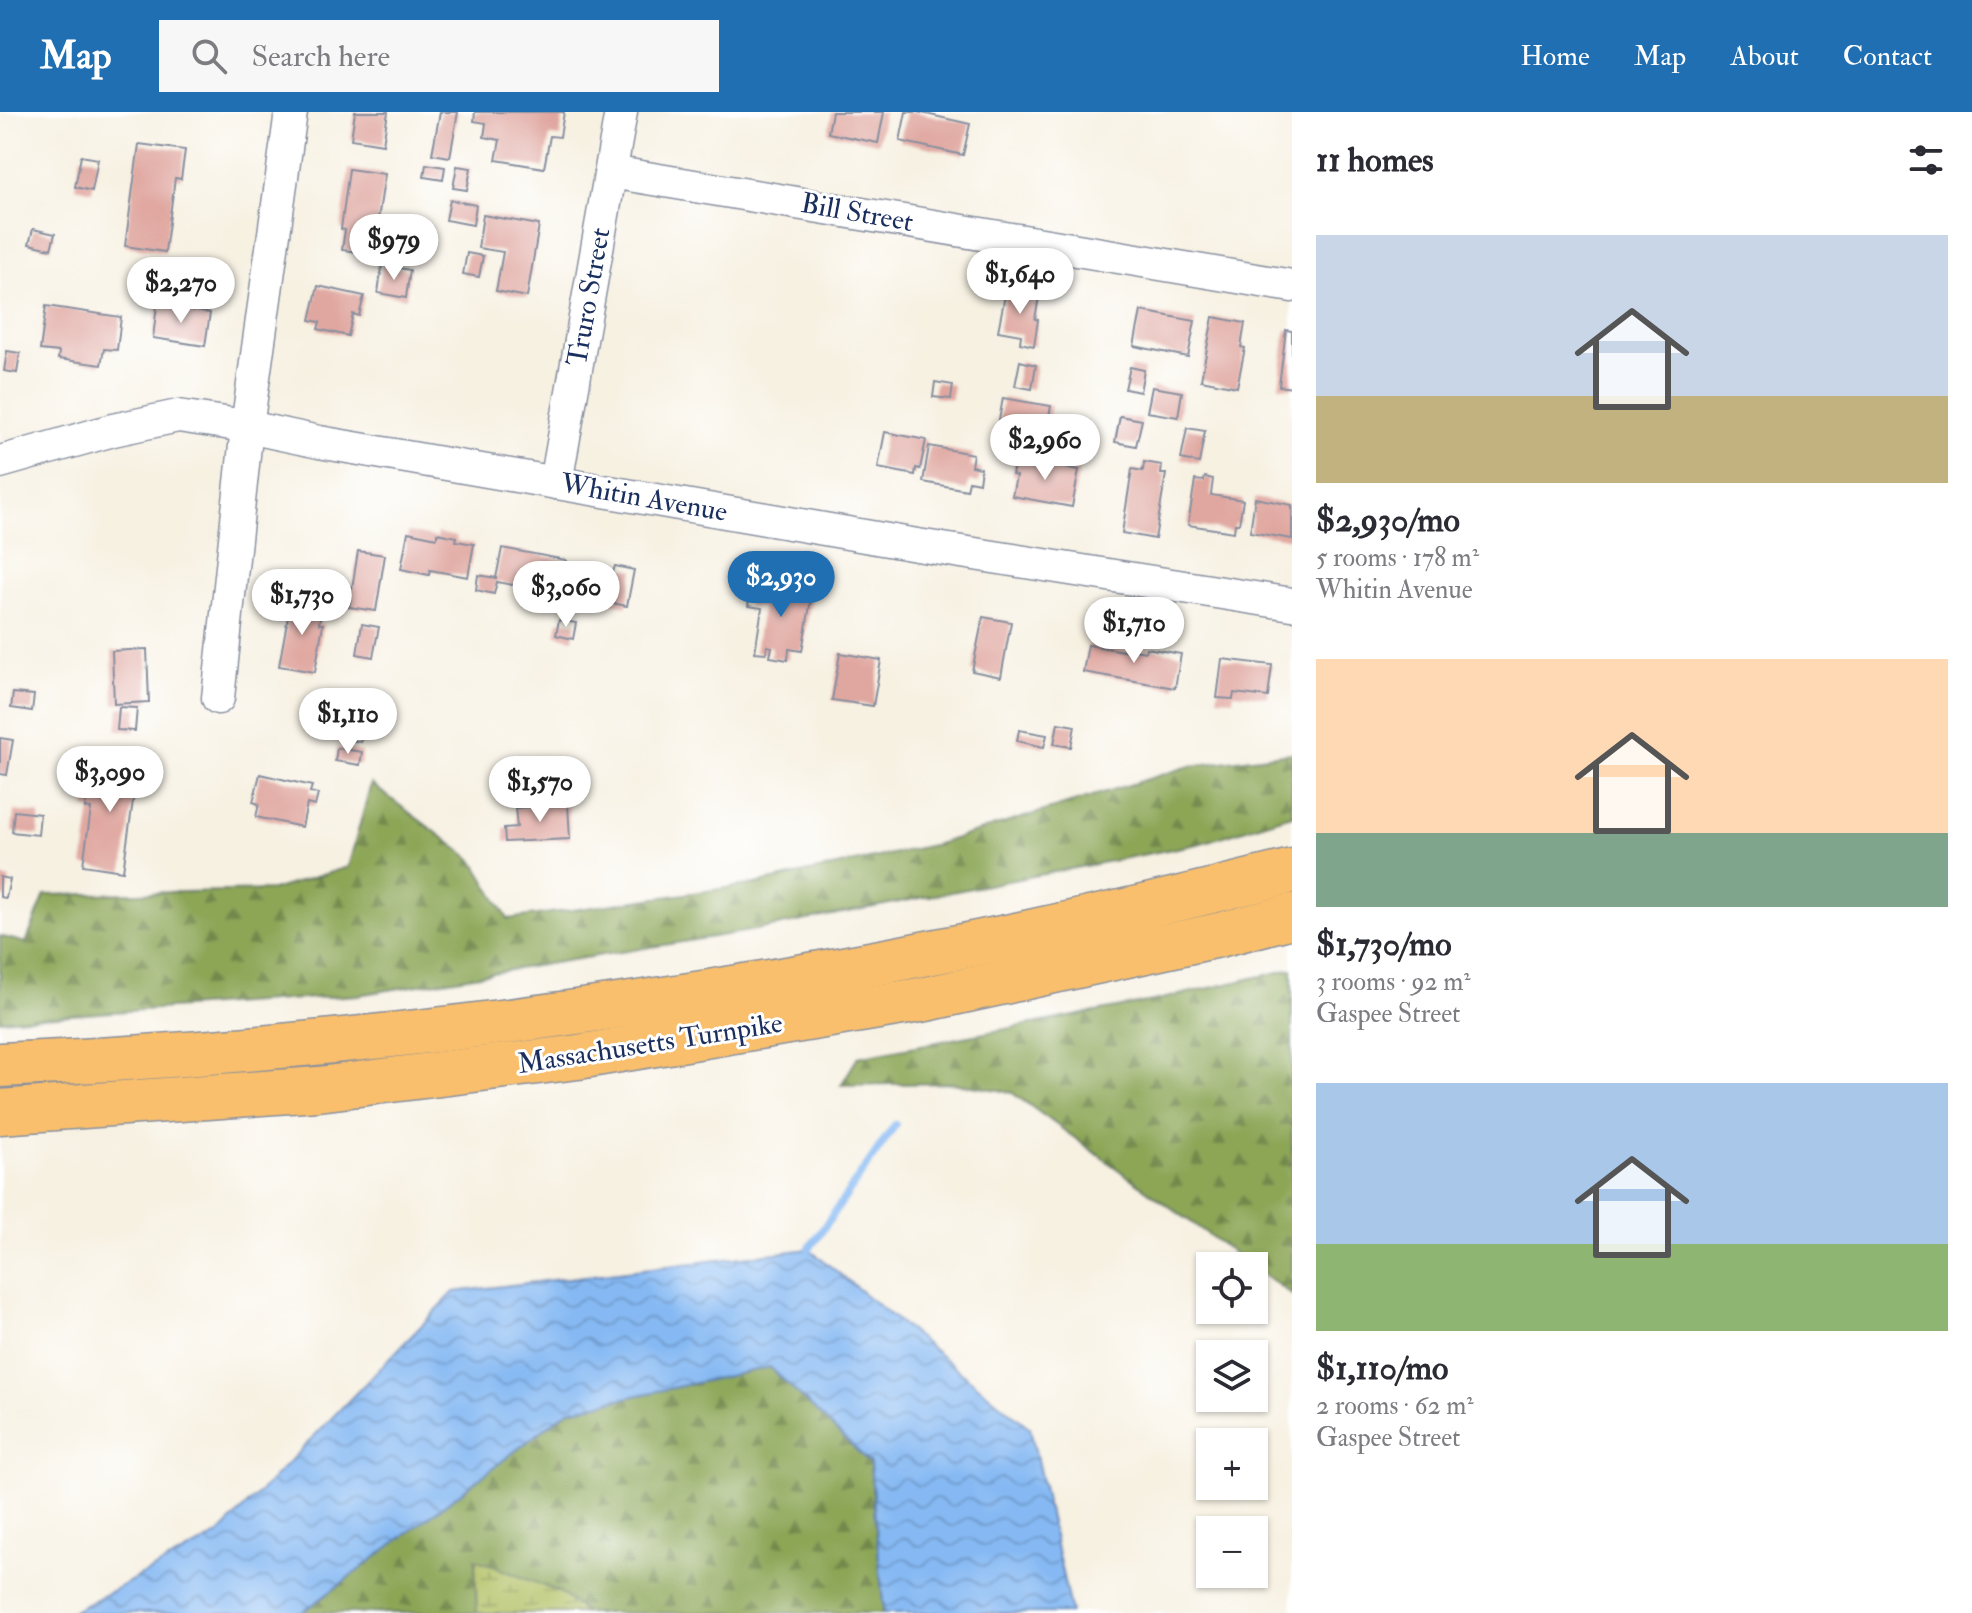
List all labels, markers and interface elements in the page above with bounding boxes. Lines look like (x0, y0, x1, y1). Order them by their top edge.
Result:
search box (159, 20, 719, 92)
text: Map (40, 32, 111, 80)
icon: search (187, 34, 231, 78)
text: Search here (251, 38, 390, 75)
text: Home (1520, 39, 1590, 74)
text: Map (1634, 39, 1686, 74)
text: About (1730, 39, 1799, 74)
text: Contact (1843, 39, 1932, 74)
icon: filters (1904, 138, 1948, 182)
text: 11 homes (1316, 139, 1434, 182)
street label: Bill Street (798, 186, 916, 240)
pin: $979 (347, 214, 441, 282)
text: $979 (367, 224, 421, 256)
street label: Truro Street (560, 225, 618, 369)
pin: $1,640 (955, 248, 1085, 316)
pin: $2,270 (116, 257, 246, 325)
text: $1,640 (985, 258, 1055, 290)
text: $2,270 (145, 267, 217, 299)
icon: home (1560, 287, 1704, 431)
pin: $2,960 (980, 414, 1110, 482)
text: $2,960 (1008, 424, 1082, 456)
street label: Whitin Avenue (557, 466, 730, 530)
text: $2,930/mo (1316, 499, 1460, 542)
text: 5 rooms · 178 m² (1316, 542, 1479, 574)
pin: $2,930 (716, 551, 846, 619)
pin: $3,060 (501, 561, 631, 629)
text: $2,930 (746, 561, 816, 593)
pin: $1,730 (237, 569, 367, 637)
text: $3,060 (531, 571, 601, 603)
text: Whitin Avenue (1316, 574, 1473, 606)
text: $1,730 (270, 579, 334, 611)
pin: $1,710 (1069, 597, 1199, 665)
text: $1,710 (1102, 607, 1166, 639)
pin: $1,110 (283, 688, 413, 756)
text: $1,110 (317, 698, 379, 730)
icon: home (1560, 711, 1704, 855)
pin: $3,090 (45, 746, 175, 814)
text: $3,090 (75, 756, 145, 788)
pin: $1,570 (475, 756, 605, 824)
text: $1,570 (507, 766, 573, 798)
text: $1,730/mo (1316, 923, 1452, 966)
text: 3 rooms · 92 m² (1316, 966, 1471, 998)
text: Gaspee Street (1316, 998, 1460, 1030)
street label: Massachusetts Turnpike (515, 1006, 785, 1082)
icon: home (1560, 1135, 1704, 1279)
map controls (1196, 1252, 1268, 1588)
button: locate (1196, 1252, 1268, 1324)
button: layers (1196, 1340, 1268, 1412)
text: $1,110/mo (1316, 1347, 1448, 1390)
text: 2 rooms · 62 m² (1316, 1390, 1474, 1422)
text: Gaspee Street (1316, 1422, 1460, 1454)
button: + (1196, 1428, 1268, 1500)
button: − (1196, 1516, 1268, 1588)

